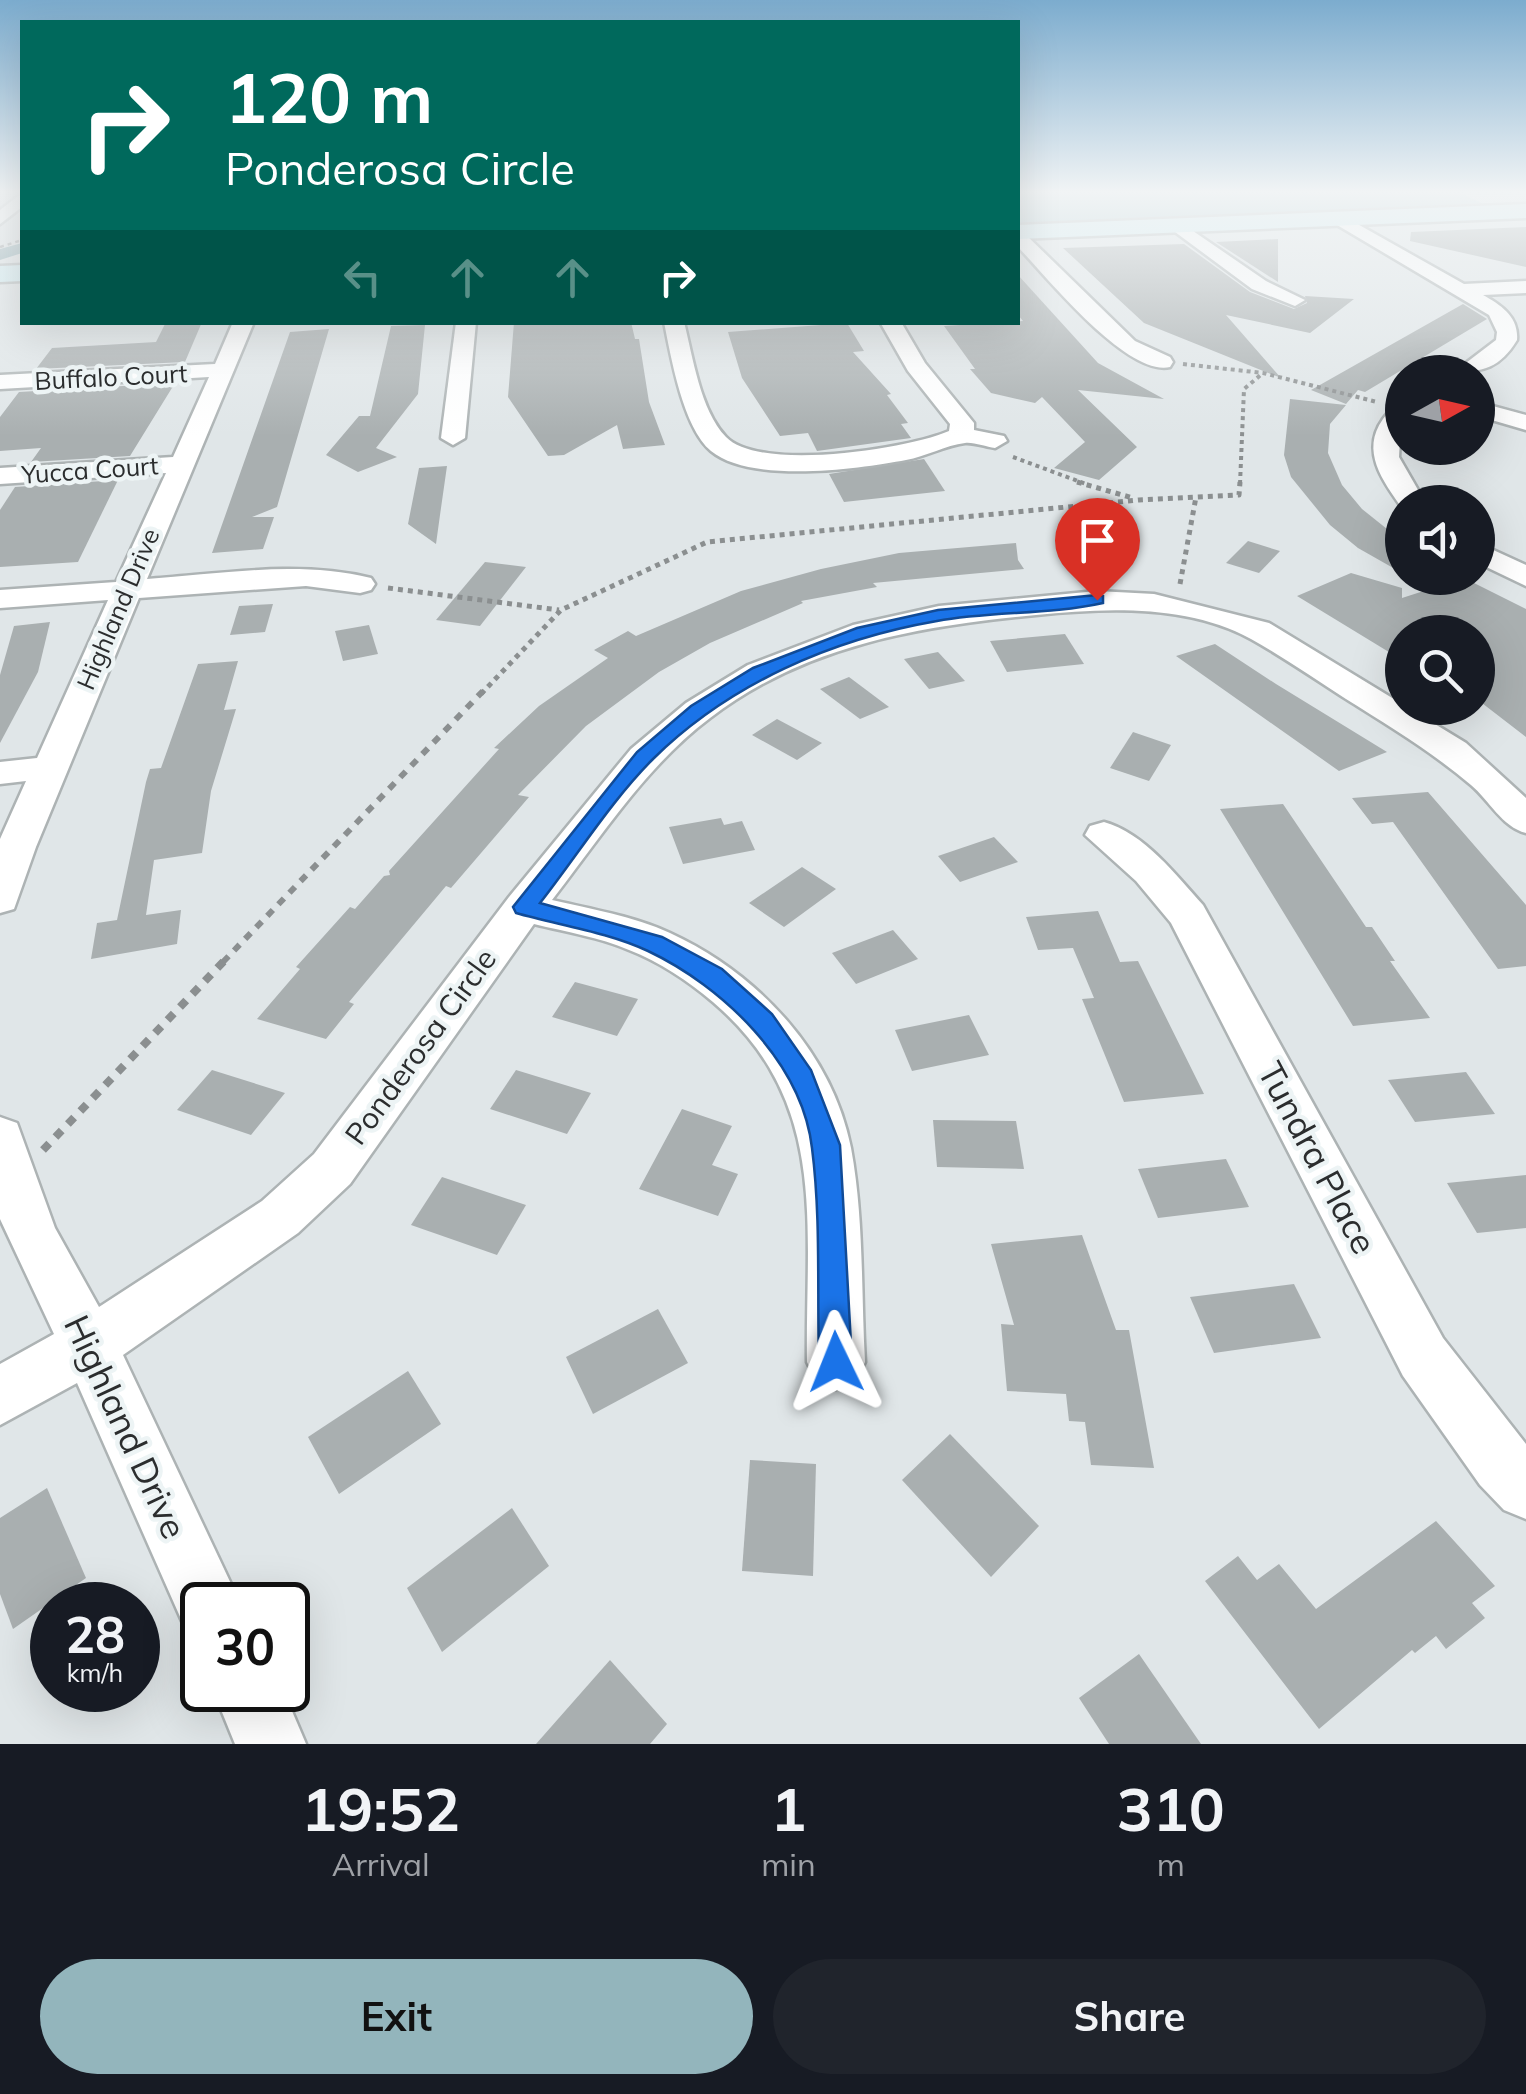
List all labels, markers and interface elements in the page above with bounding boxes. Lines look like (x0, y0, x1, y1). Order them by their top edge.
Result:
text: 120 m (225, 53, 433, 141)
icon: right (60, 60, 190, 190)
text: Ponderosa Circle (225, 140, 575, 196)
icon: left (335, 250, 390, 305)
icon: ahead (440, 250, 495, 305)
icon: ahead (545, 250, 600, 305)
icon: right (650, 250, 705, 305)
north arrow (1385, 355, 1495, 465)
map controls (1385, 355, 1495, 725)
street label: Buffalo Court (34, 357, 188, 396)
street label: Yucca Court (19, 449, 160, 490)
button: sound (1385, 485, 1495, 595)
pin (1055, 498, 1140, 601)
icon: arrive (1070, 513, 1125, 568)
street label: Highland Drive (70, 523, 165, 694)
button: search (1385, 615, 1495, 725)
street label: Ponderosa Circle (336, 941, 504, 1152)
street label: Tundra Place (1249, 1054, 1387, 1261)
street label: Highland Drive (55, 1308, 197, 1545)
position arrow (784, 1310, 888, 1414)
speed limit sign: 30 (180, 1582, 310, 1712)
text: 28 (65, 1603, 125, 1666)
text: km/h (67, 1657, 123, 1688)
text: 19:52 (301, 1771, 460, 1846)
text: 1 (770, 1771, 806, 1846)
text: 310 (1117, 1771, 1225, 1846)
text: Arrival (332, 1844, 430, 1884)
text: min (761, 1844, 816, 1884)
text: m (1157, 1844, 1185, 1884)
button: Exit (40, 1959, 753, 2074)
button: Share (773, 1959, 1486, 2074)

